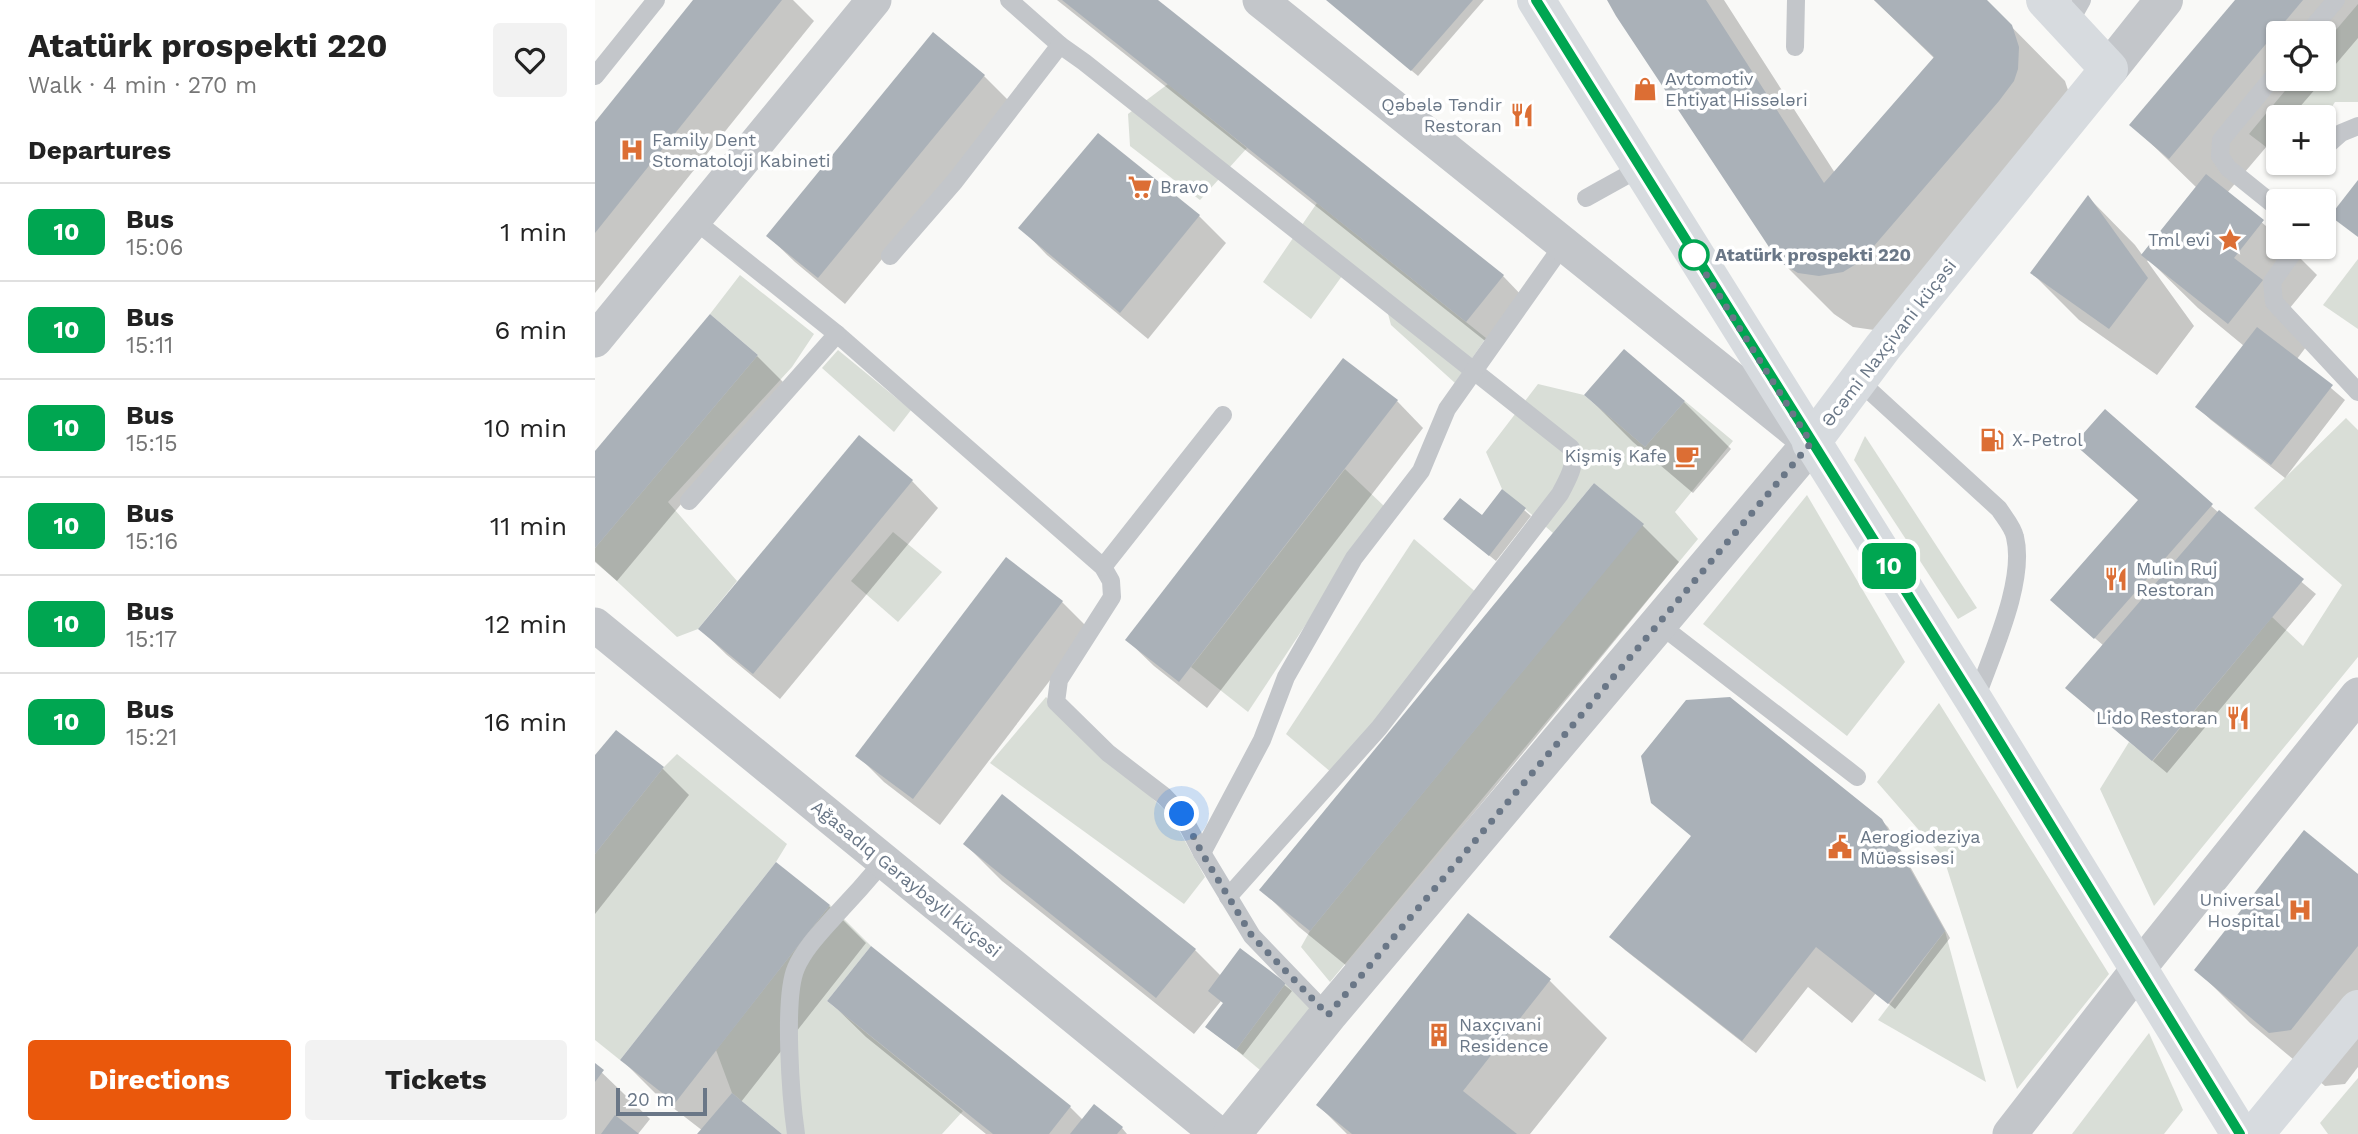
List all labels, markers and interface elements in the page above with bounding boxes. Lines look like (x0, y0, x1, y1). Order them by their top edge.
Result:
map controls (2266, 21, 2336, 259)
button: locate (2266, 21, 2336, 91)
button: heart (493, 23, 567, 97)
text: Atatürk prospekti 220 (28, 26, 388, 65)
place label: Avtomotiv Ehtiyat Hissələri (1665, 68, 1808, 110)
text: Walk · 4 min · 270 m (28, 72, 257, 99)
shop icon: Avtomotiv Ehtiyat Hissələri (1631, 75, 1659, 103)
place label: Qəbələ Təndir Restoran (1381, 94, 1502, 136)
restaurant icon: Qəbələ Təndir Restoran (1508, 101, 1536, 129)
button: + (2266, 105, 2336, 175)
place label: Family Dent Stomatoloji Kabineti (652, 129, 831, 171)
text: Departures (28, 135, 171, 165)
hospital icon: Family Dent Stomatoloji Kabineti (618, 136, 646, 164)
supermarket icon: Bravo (1126, 173, 1154, 201)
place label: Bravo (1160, 176, 1209, 197)
button: − (2266, 189, 2336, 259)
text: Bus (126, 204, 174, 234)
text: 1 min (500, 217, 567, 247)
text: 10 (54, 218, 79, 246)
place icon: Tml evi (2216, 226, 2244, 254)
place label: Tml evi (2148, 229, 2210, 250)
text: 15:06 (126, 234, 183, 261)
marker: Atatürk prospekti 220 (1679, 240, 1709, 270)
place label: Atatürk prospekti 220 (1715, 244, 1911, 265)
street label: Əcəmi Naxçivani küçəsi (1817, 255, 1960, 430)
text: Bus (126, 302, 174, 332)
text: 6 min (495, 315, 567, 345)
text: 10 (54, 316, 79, 344)
text: 15:11 (126, 332, 173, 359)
text: Bus (126, 400, 174, 430)
text: 10 min (484, 413, 567, 443)
text: 10 (54, 414, 79, 442)
fuel station icon: X-Petrol (1978, 426, 2006, 454)
place label: X-Petrol (2012, 429, 2083, 450)
text: 15:15 (126, 430, 178, 457)
cafe icon: Kişmiş Kafe (1673, 442, 1701, 470)
place label: Kişmiş Kafe (1564, 445, 1667, 466)
text: Bus (126, 498, 174, 528)
text: 11 min (490, 511, 567, 541)
text: 10 (54, 512, 79, 540)
text: 15:16 (126, 528, 178, 555)
line badge: 10 (1857, 543, 1921, 589)
text: 10 (1876, 552, 1902, 580)
place label: Mulin Ruj Restoran (2136, 558, 2218, 600)
restaurant icon: Mulin Ruj Restoran (2102, 565, 2130, 593)
text: Bus (126, 596, 174, 626)
text: 12 min (485, 609, 567, 639)
text: 10 (54, 610, 79, 638)
text: 15:17 (126, 626, 177, 653)
text: Bus (126, 694, 174, 724)
restaurant icon: Lido Restoran (2224, 704, 2252, 732)
text: 16 min (484, 707, 567, 737)
place label: Lido Restoran (2096, 707, 2218, 728)
text: 10 (54, 708, 79, 736)
text: 15:21 (126, 724, 178, 751)
street label: Ağasadıq Gəraybəyli küçəsi (807, 796, 1005, 961)
your location (1164, 796, 1199, 831)
place label: Aerogiodeziya Müəssisəsi (1860, 826, 1980, 868)
public building icon: Aerogiodeziya Müəssisəsi (1826, 833, 1854, 861)
place label: Universal Hospital (2200, 889, 2280, 931)
hospital icon: Universal Hospital (2286, 896, 2314, 924)
place label: Naxçıvani Residence (1459, 1014, 1549, 1056)
building icon: Naxçıvani Residence (1425, 1021, 1453, 1049)
button: Directions (28, 1040, 291, 1120)
button: Tickets (305, 1040, 567, 1120)
scale bar (616, 1085, 707, 1117)
text: 20 m (627, 1088, 674, 1111)

